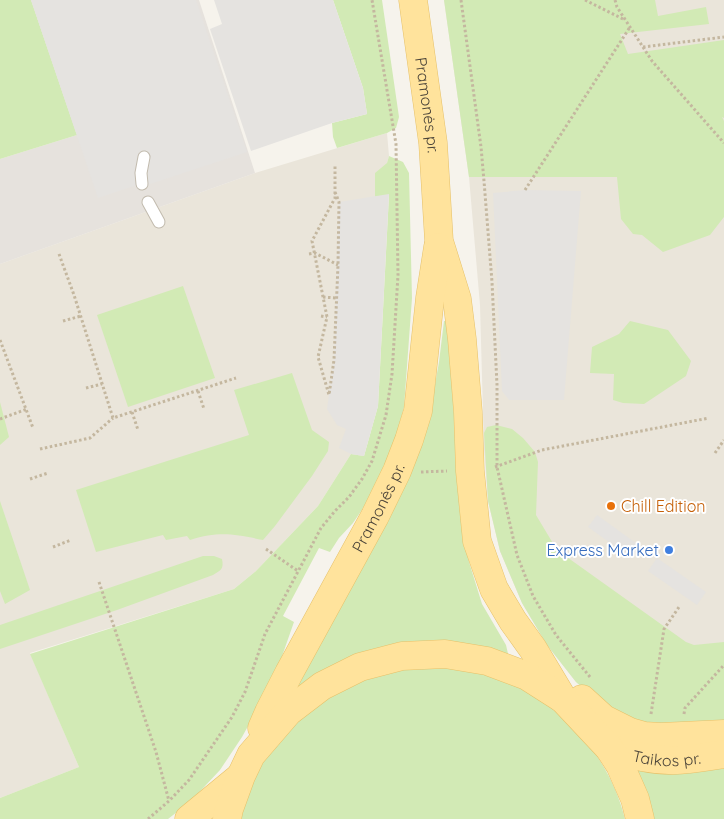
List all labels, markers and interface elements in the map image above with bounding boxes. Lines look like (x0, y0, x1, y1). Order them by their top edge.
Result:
street label: Pramonės pr. (411, 56, 444, 154)
street label: Pramonės pr. (347, 461, 409, 556)
place label: Chill Edition (621, 496, 706, 516)
marker: Chill Edition (605, 500, 617, 512)
place label: Express Market (546, 540, 659, 560)
marker: Express Market (663, 544, 675, 556)
street label: Taikos pr. (631, 745, 702, 770)

